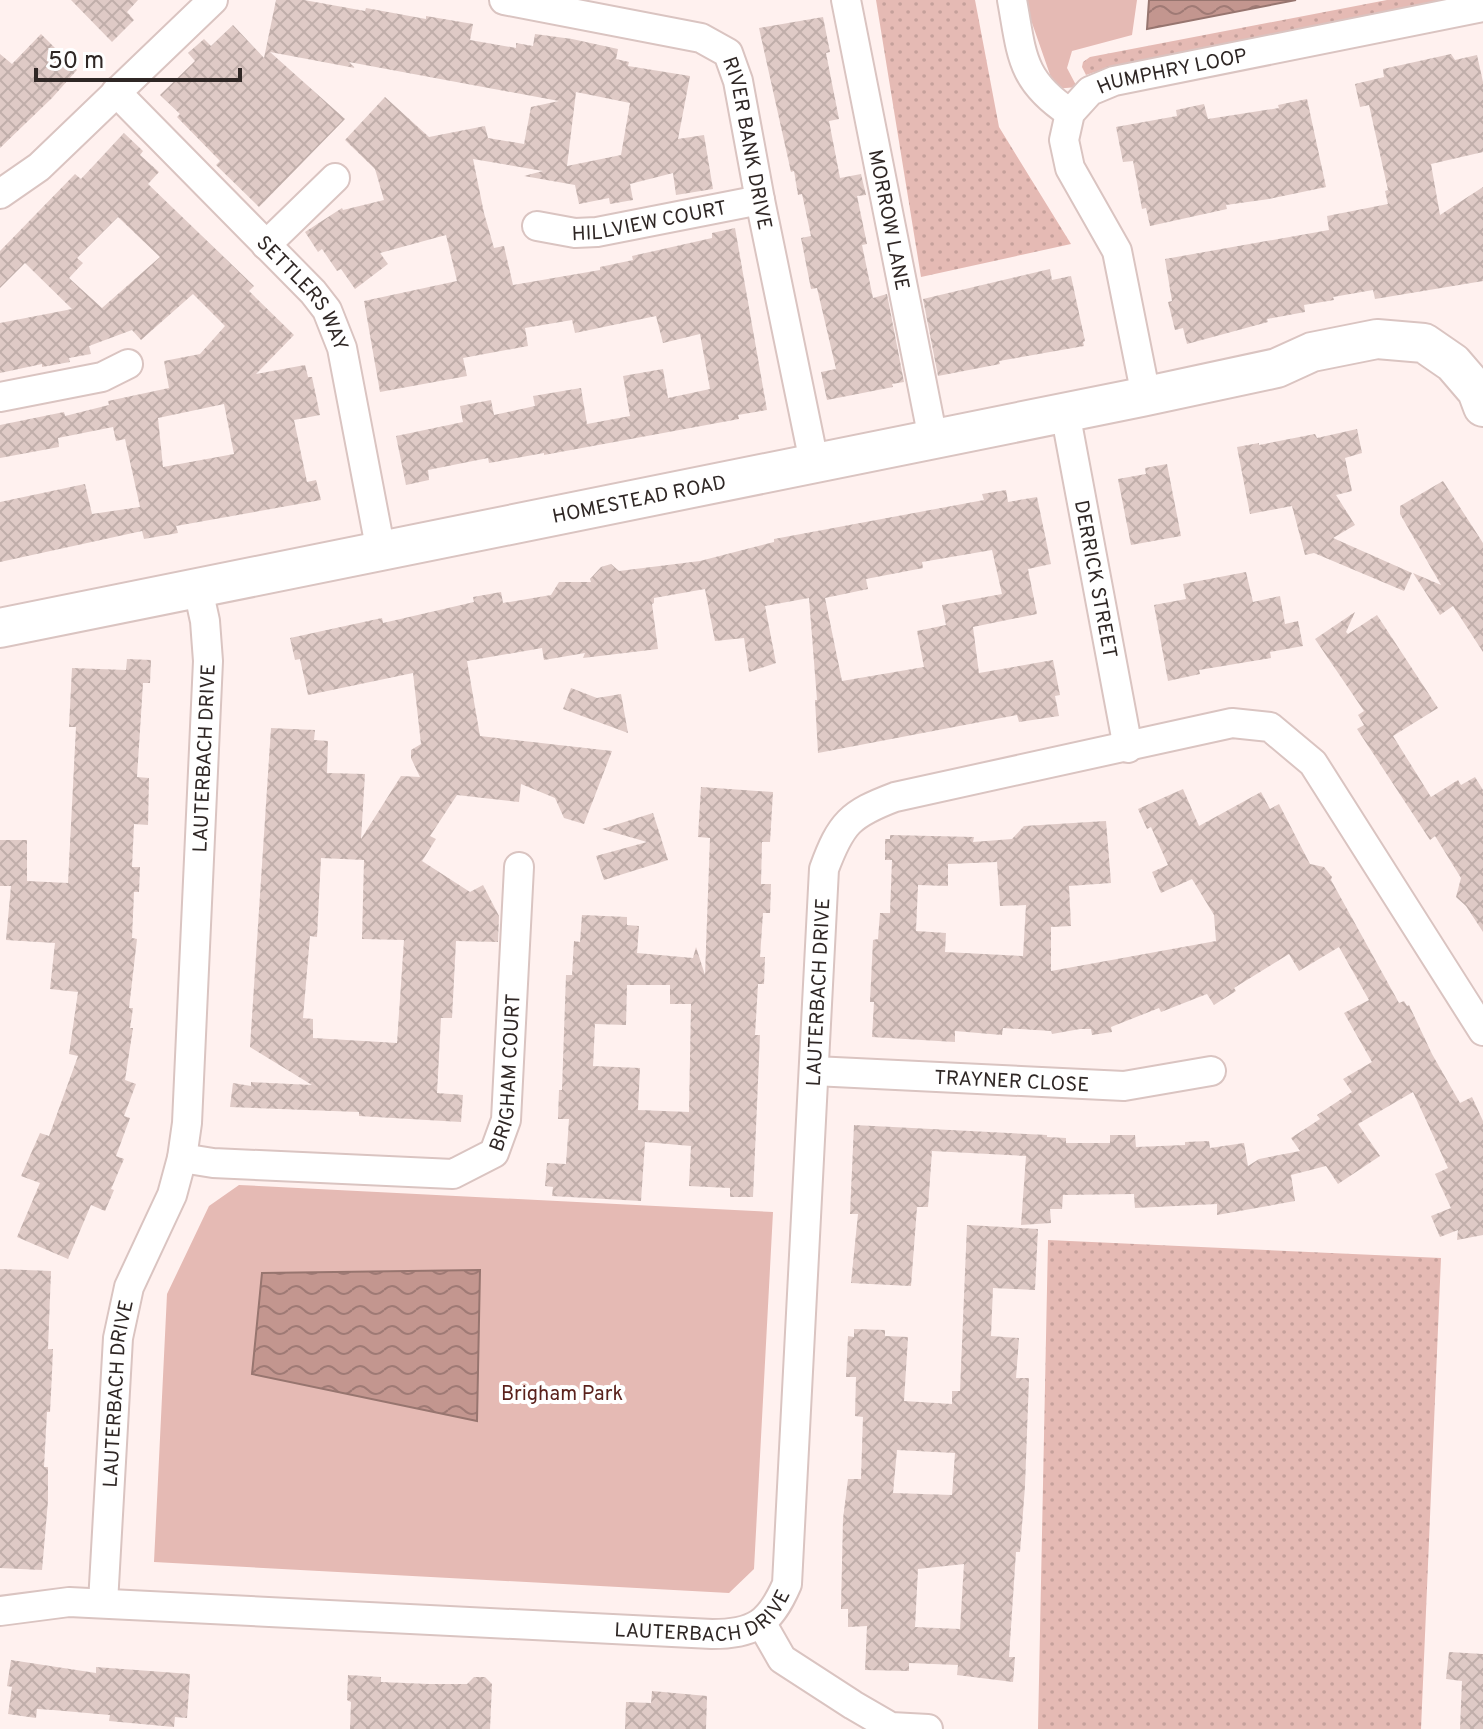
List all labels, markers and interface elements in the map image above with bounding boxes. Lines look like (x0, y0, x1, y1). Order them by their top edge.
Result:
scale bar (36, 32, 240, 82)
street label: HUMPHRY LOOP (1093, 44, 1250, 102)
text: 50 m (48, 47, 104, 77)
street label: RIVER BANK DRIVE (715, 53, 777, 232)
street label: MORROW LANE (861, 147, 914, 293)
street label: HILLVIEW COURT (571, 196, 729, 248)
street label: SETTLERS WAY (250, 231, 353, 355)
street label: HOMESTEAD ROAD (550, 470, 729, 531)
street label: DERRICK STREET (1067, 498, 1122, 661)
street label: LAUTERBACH DRIVE (188, 663, 223, 853)
street label: LAUTERBACH DRIVE (802, 897, 837, 1087)
street label: BRIGHAM COURT (485, 993, 527, 1155)
street label: TRAYNER CLOSE (934, 1066, 1090, 1099)
street label: LAUTERBACH DRIVE (99, 1298, 141, 1488)
park label: Brigham Park (501, 1382, 623, 1408)
street label: LAUTERBACH DRIVE (614, 1586, 797, 1649)

